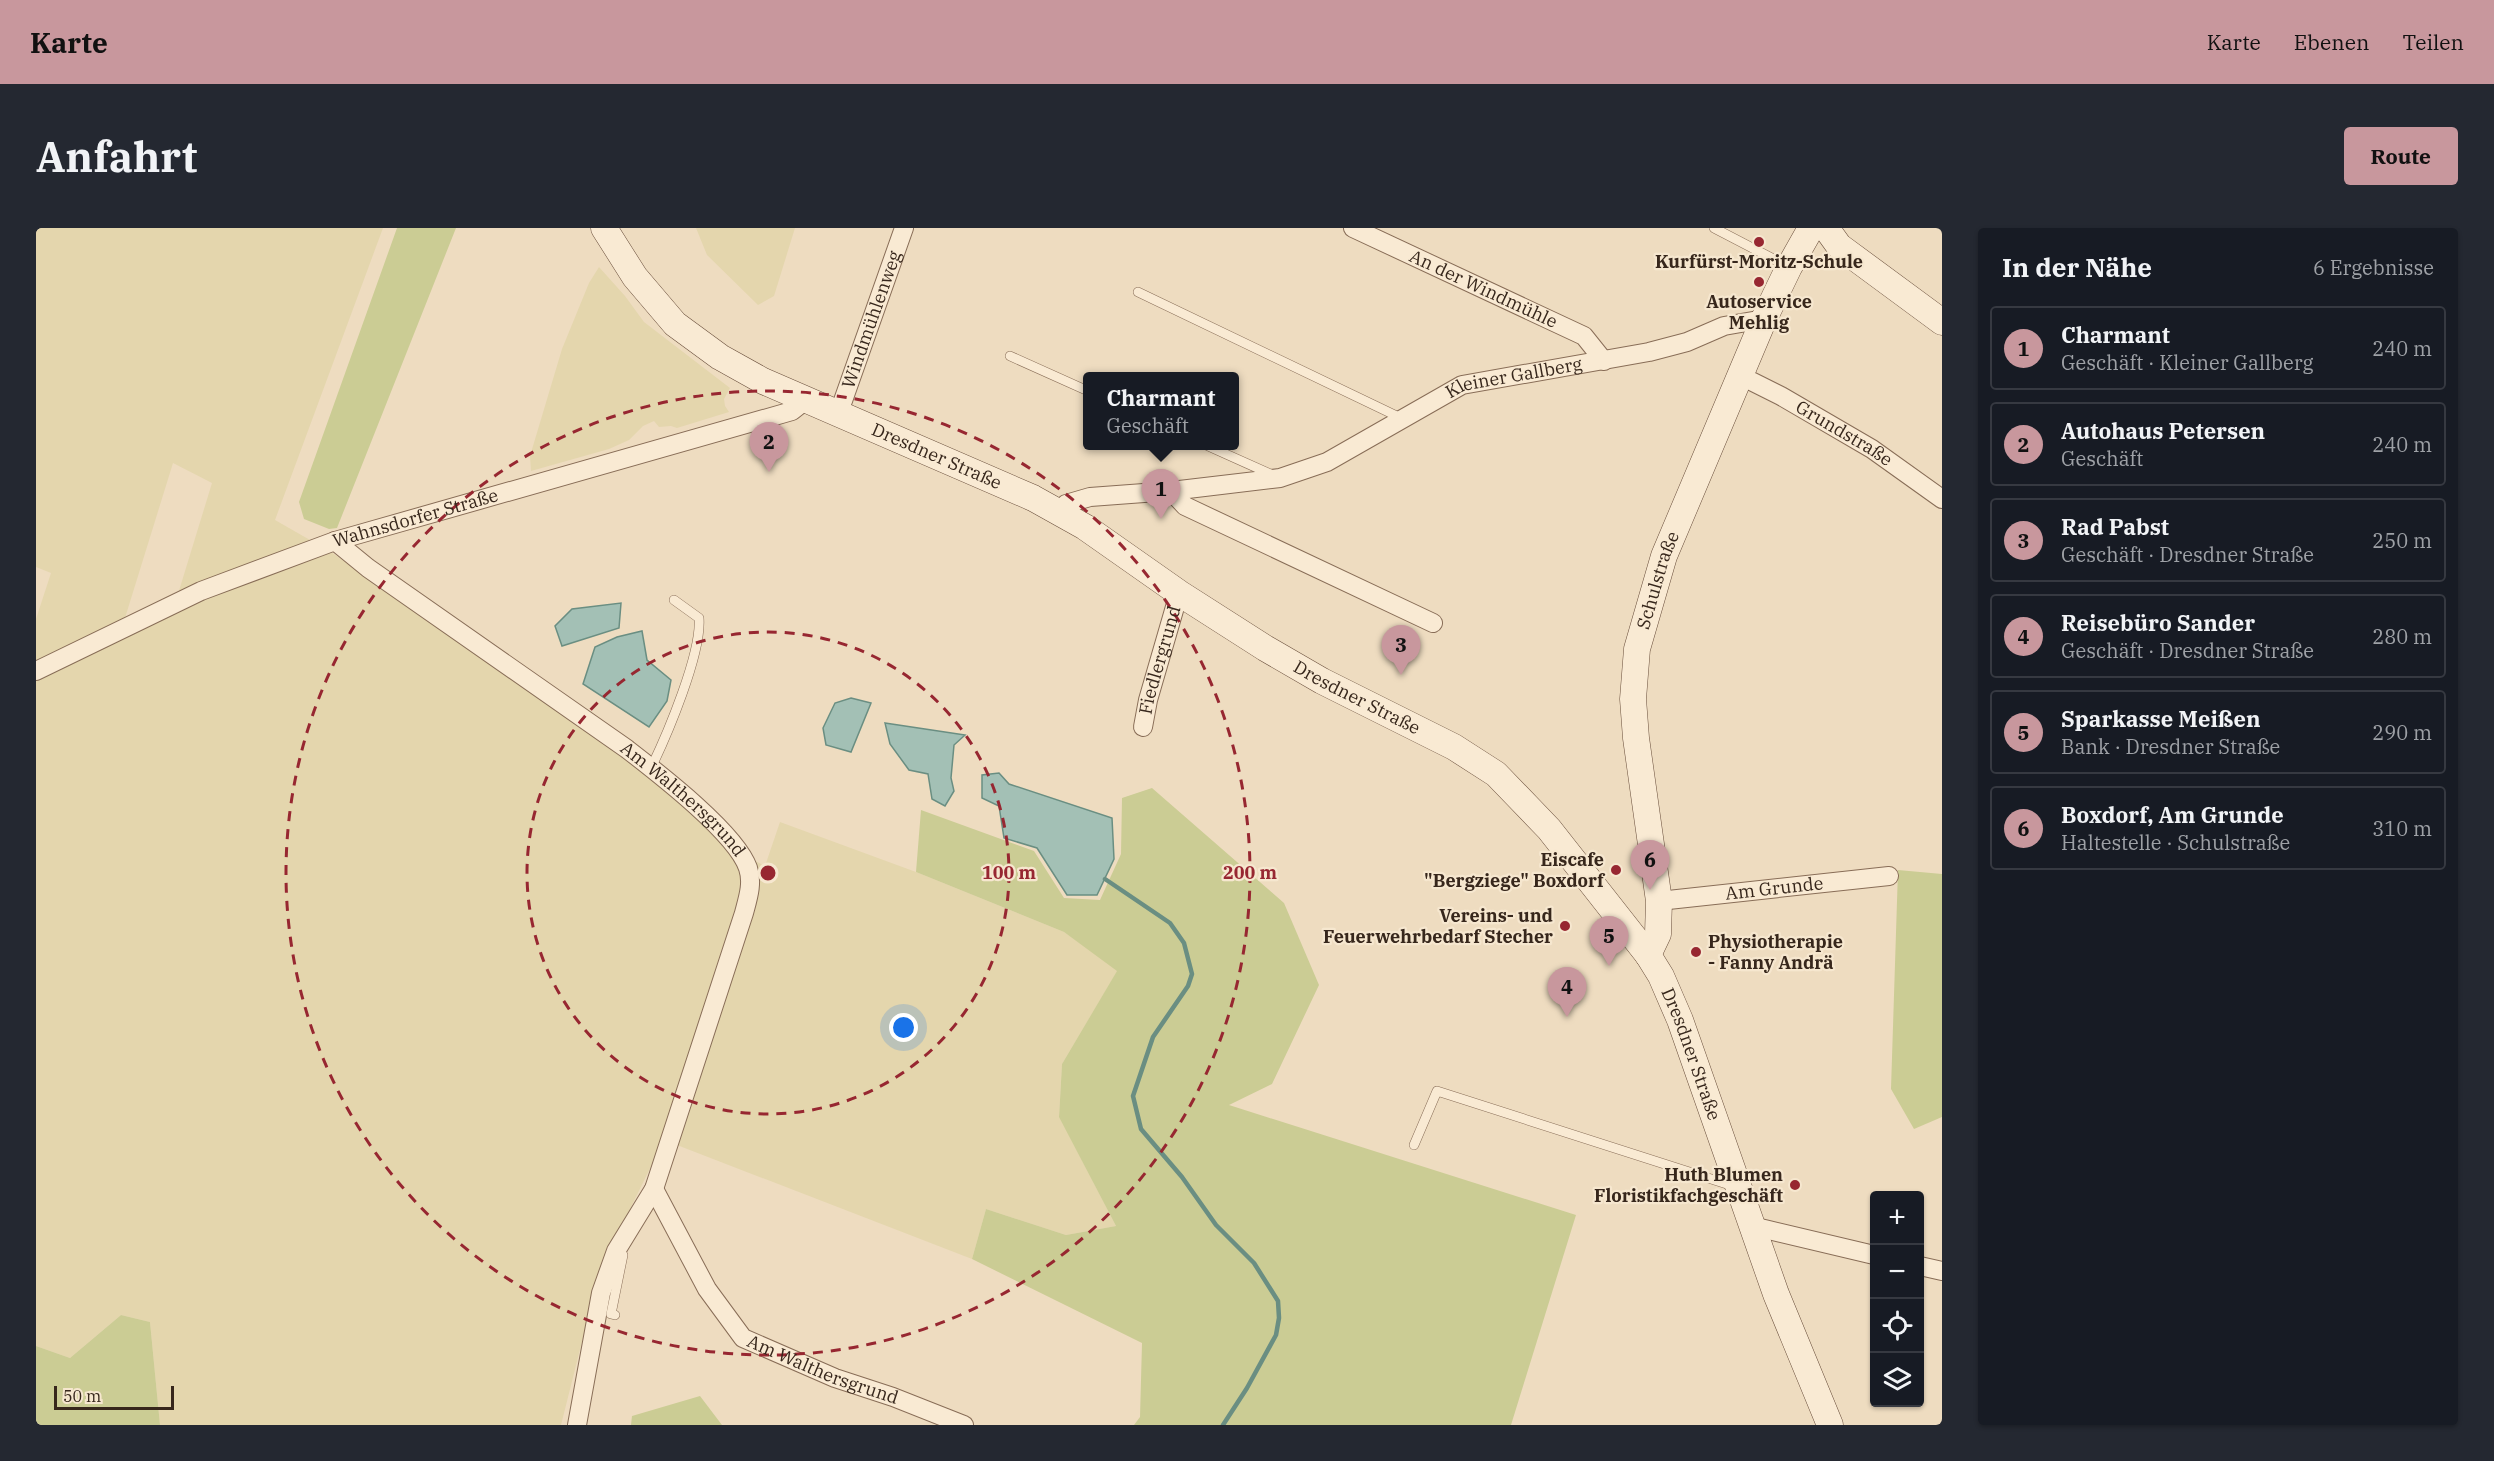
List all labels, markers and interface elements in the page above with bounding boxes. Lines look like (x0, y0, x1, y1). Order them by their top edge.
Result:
text: Karte (30, 24, 108, 61)
text: Karte (2207, 28, 2261, 56)
text: Ebenen (2294, 28, 2369, 56)
text: Teilen (2402, 28, 2464, 56)
button: Route (2344, 127, 2458, 185)
text: Anfahrt (36, 129, 197, 184)
marker: Kurfürst-Moritz-Schule (1752, 235, 1766, 249)
street label: An der Windmühle (1406, 244, 1561, 333)
street label: Windmühlenweg (836, 247, 906, 391)
place label: Kurfürst-Moritz-Schule (1655, 250, 1863, 273)
text: In der Nähe (2002, 250, 2152, 284)
text: 6 Ergebnisse (2313, 254, 2434, 281)
marker: Autoservice Mehlig (1752, 275, 1766, 289)
place label: Autoservice Mehlig (1706, 290, 1812, 334)
text: Charmant (2061, 320, 2170, 349)
text: 1 (2018, 335, 2030, 362)
text: 240 m (2372, 335, 2432, 362)
text: Geschäft · Kleiner Gallberg (2061, 349, 2314, 376)
street label: Kleiner Gallberg (1441, 352, 1584, 403)
popup (1083, 372, 1239, 450)
text: Charmant (1106, 383, 1216, 412)
street label: Grundstraße (1792, 395, 1897, 471)
text: Geschäft (1106, 412, 1189, 439)
text: Autohaus Petersen (2061, 416, 2265, 445)
street label: Dresdner Straße (868, 418, 1005, 494)
pin: 2 (750, 422, 788, 472)
text: 2 (2018, 431, 2030, 458)
text: 240 m (2372, 431, 2432, 458)
text: Geschäft (2061, 445, 2143, 472)
pin: 1 (1142, 470, 1180, 519)
street label: Wahnsdorfer Straße (330, 483, 501, 552)
text: Rad Pabst (2061, 512, 2169, 541)
street label: Schulstraße (1631, 527, 1684, 632)
text: 3 (2018, 527, 2030, 554)
text: 250 m (2372, 527, 2432, 554)
text: Geschäft · Dresdner Straße (2061, 541, 2314, 568)
street label: Fiedlergrund (1134, 603, 1186, 716)
text: Reisebüro Sander (2061, 608, 2255, 637)
text: 4 (2018, 623, 2030, 650)
text: 280 m (2372, 623, 2432, 650)
pin: 3 (1382, 626, 1420, 675)
text: Geschäft · Dresdner Straße (2061, 637, 2314, 664)
street label: Dresdner Straße (1290, 655, 1424, 739)
text: Sparkasse Meißen (2061, 704, 2261, 733)
text: 5 (2018, 719, 2030, 746)
text: 290 m (2372, 719, 2432, 746)
text: Bank · Dresdner Straße (2061, 733, 2280, 760)
street label: Am Walthersgrund (616, 736, 751, 861)
text: Boxdorf, Am Grunde (2061, 800, 2284, 829)
text: 6 (2018, 815, 2030, 842)
text: 310 m (2372, 815, 2432, 842)
text: Haltestelle · Schulstraße (2061, 829, 2290, 856)
pin: 6 (1630, 840, 1670, 890)
place label: Eiscafe "Bergziege" Boxdorf (1424, 848, 1606, 892)
text: 100 m (982, 861, 1037, 884)
text: 200 m (1223, 861, 1278, 884)
centre of rings (758, 863, 778, 883)
marker: Eiscafe "Bergziege" Boxdorf (1609, 863, 1623, 877)
street label: Am Grunde (1724, 871, 1824, 905)
place label: Vereins- und Feuerwehrbedarf Stecher (1323, 904, 1553, 948)
pin: 5 (1590, 916, 1628, 966)
marker: Vereins- und Feuerwehrbedarf Stecher (1558, 919, 1572, 933)
place label: Physiotherapie - Fanny Andrä (1708, 930, 1843, 974)
marker: Physiotherapie - Fanny Andrä (1689, 945, 1703, 959)
pin: 4 (1548, 968, 1586, 1017)
street label: Dresdner Straße (1656, 984, 1726, 1123)
your location (889, 1013, 918, 1042)
place label: Huth Blumen Floristikfachgeschäft (1594, 1163, 1783, 1207)
marker: Huth Blumen Floristikfachgeschäft (1788, 1178, 1802, 1192)
map controls (1870, 1191, 1924, 1407)
button: + (1870, 1191, 1924, 1245)
button: − (1870, 1245, 1924, 1299)
button: locate (1870, 1299, 1924, 1353)
street label: Am Walthersgrund (744, 1329, 902, 1409)
button: layers (1870, 1353, 1924, 1407)
scale bar (54, 1383, 174, 1410)
text: 50 m (63, 1386, 101, 1406)

